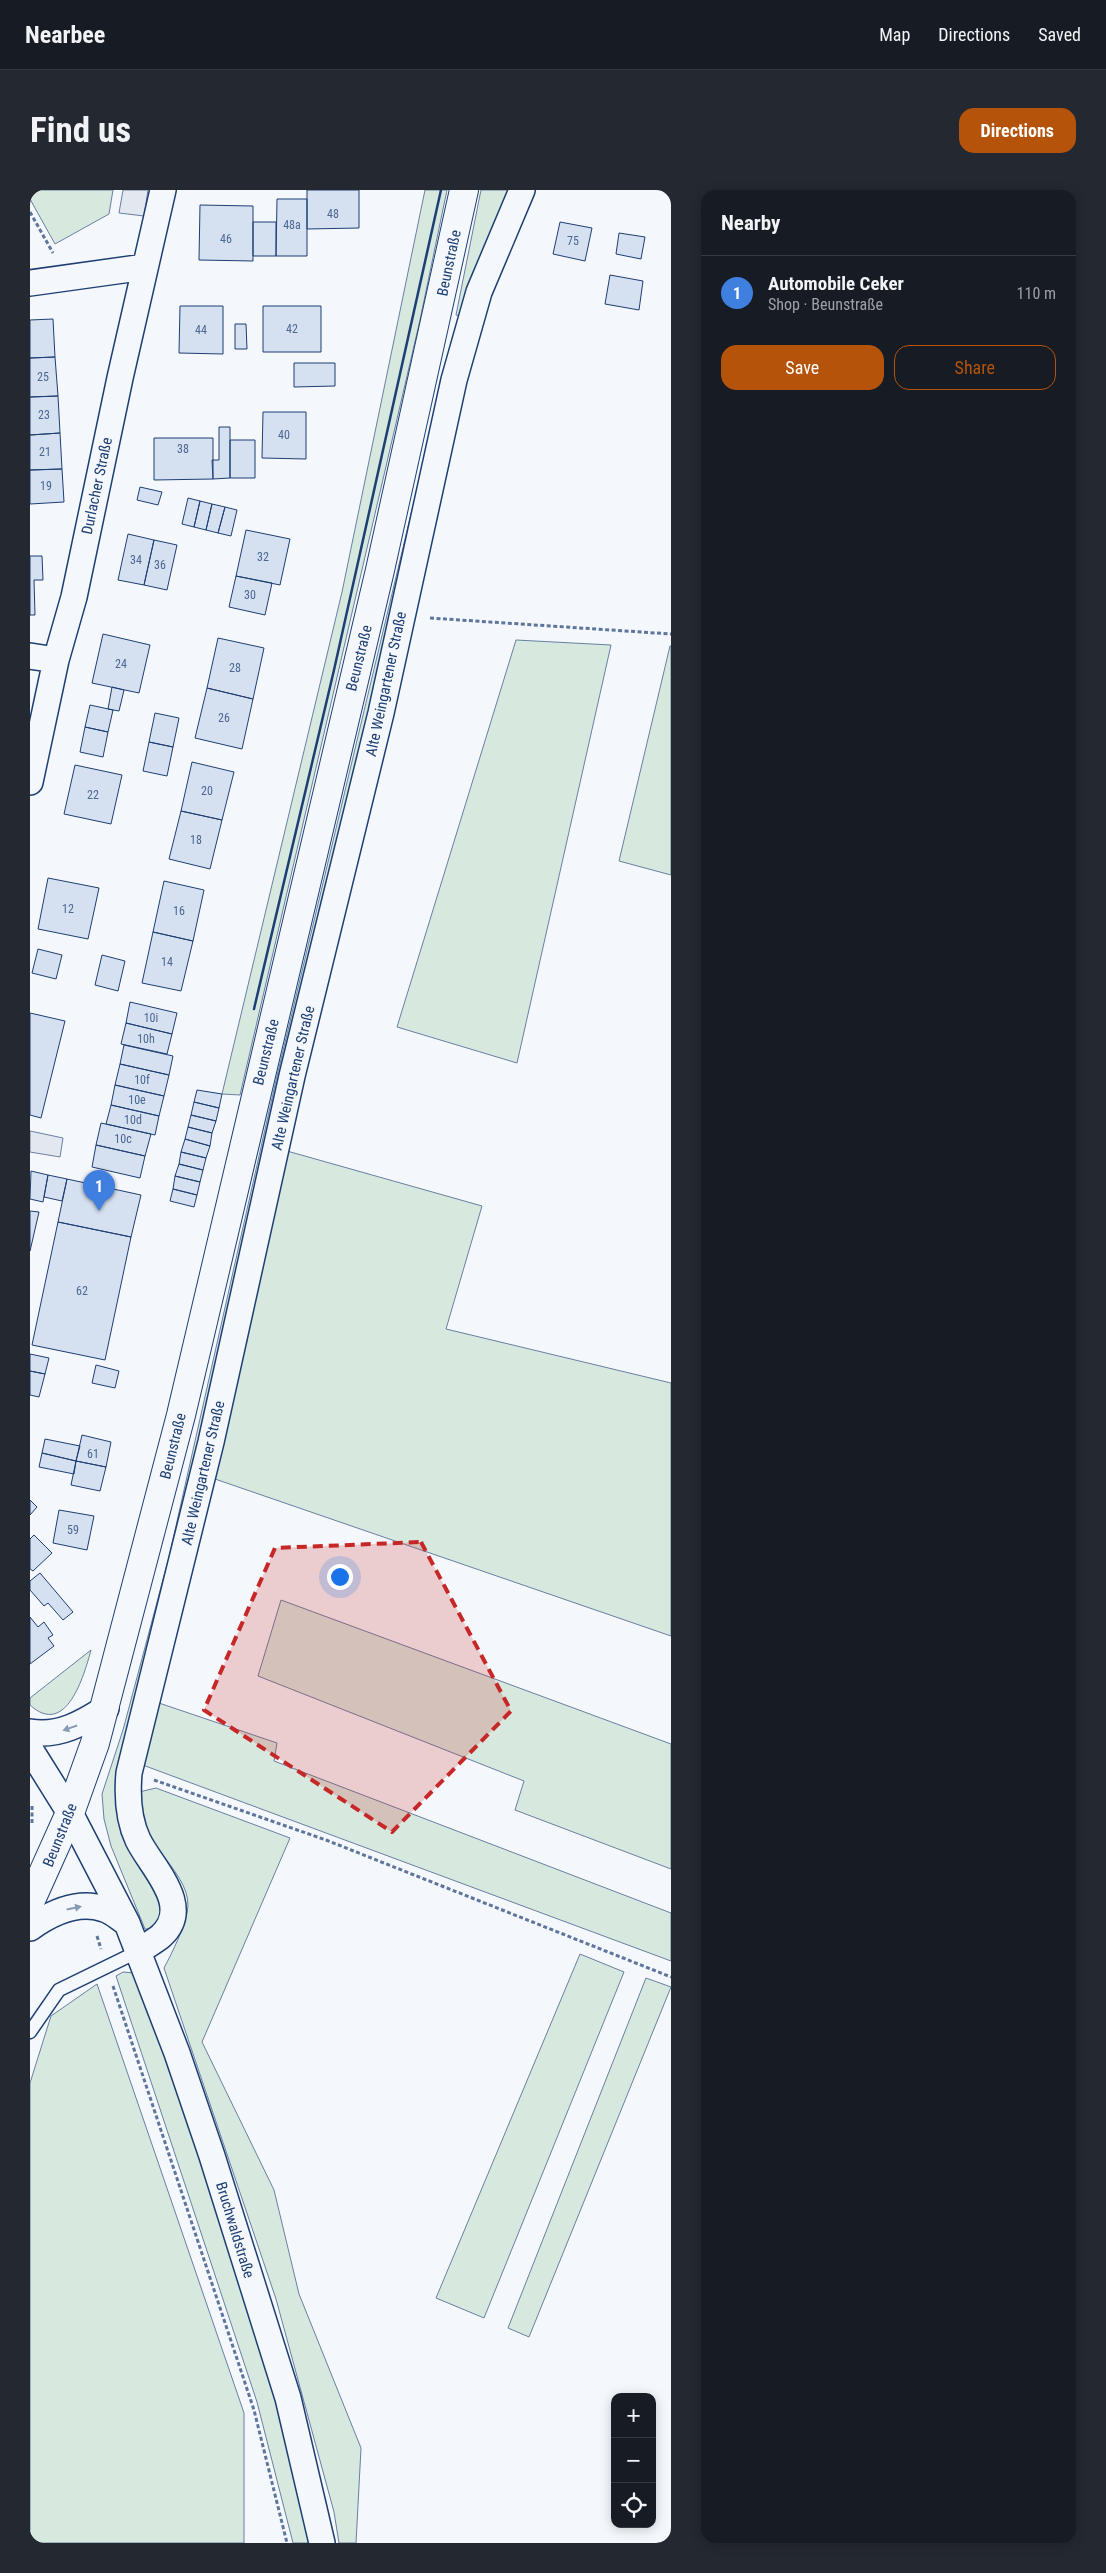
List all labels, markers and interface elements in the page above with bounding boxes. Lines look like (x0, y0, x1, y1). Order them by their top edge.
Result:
text: Nearbee (25, 21, 105, 49)
text: Map (879, 24, 910, 45)
text: Directions (938, 24, 1010, 45)
text: Saved (1038, 24, 1081, 45)
button: Directions (959, 108, 1076, 153)
text: Find us (30, 110, 131, 151)
house number: 48 (327, 207, 339, 221)
text: Nearby (721, 211, 780, 235)
house number: 48a (283, 218, 301, 232)
street label: Beunstraße (433, 228, 465, 298)
house number: 46 (220, 232, 232, 246)
house number: 75 (567, 234, 579, 248)
text: Automobile Ceker (768, 272, 904, 295)
text: 1 (733, 284, 741, 303)
text: 110 m (1017, 284, 1056, 303)
text: Shop · Beunstraße (768, 295, 883, 314)
house number: 42 (286, 322, 298, 336)
house number: 44 (195, 323, 207, 337)
button: Save (721, 345, 884, 390)
button: Share (894, 345, 1056, 390)
house number: 25 (37, 370, 49, 384)
house number: 23 (38, 408, 50, 422)
house number: 40 (278, 428, 290, 442)
street label: Durlacher Straße (78, 436, 116, 536)
house number: 38 (177, 442, 189, 456)
house number: 21 (39, 445, 51, 459)
house number: 19 (40, 479, 52, 493)
house number: 32 (257, 550, 269, 564)
house number: 34 (130, 553, 142, 567)
house number: 36 (154, 558, 166, 572)
house number: 30 (244, 588, 256, 602)
street label: Alte Weingartener Straße (362, 610, 410, 758)
street label: Beunstraße (342, 623, 376, 693)
house number: 24 (115, 657, 127, 671)
house number: 28 (229, 661, 241, 675)
house number: 26 (218, 711, 230, 725)
house number: 20 (201, 784, 213, 798)
house number: 22 (87, 788, 99, 802)
house number: 18 (190, 833, 202, 847)
house number: 12 (62, 902, 74, 916)
house number: 16 (173, 904, 185, 918)
house number: 14 (161, 955, 173, 969)
street label: Alte Weingartener Straße (268, 1004, 318, 1152)
house number: 10i (144, 1011, 158, 1025)
street label: Beunstraße (249, 1017, 283, 1087)
house number: 10h (137, 1032, 155, 1046)
house number: 10f (134, 1073, 150, 1087)
house number: 10e (128, 1093, 146, 1107)
house number: 10d (124, 1113, 142, 1127)
house number: 10c (114, 1132, 132, 1146)
pin: 1 (83, 1170, 115, 1211)
house number: 62 (76, 1284, 88, 1298)
street label: Alte Weingartener Straße (178, 1399, 228, 1547)
street label: Beunstraße (156, 1411, 190, 1481)
house number: 61 (87, 1447, 99, 1461)
house number: 59 (67, 1523, 79, 1537)
your location (327, 1564, 353, 1590)
one-way arrow (62, 1724, 77, 1732)
street label: Beunstraße (39, 1800, 81, 1870)
one-way arrow (66, 1903, 82, 1911)
street label: Bruchwaldstraße (212, 2180, 258, 2280)
map controls (611, 2393, 656, 2528)
button: + (611, 2393, 656, 2438)
button: − (611, 2438, 656, 2483)
button: locate (611, 2483, 656, 2528)

